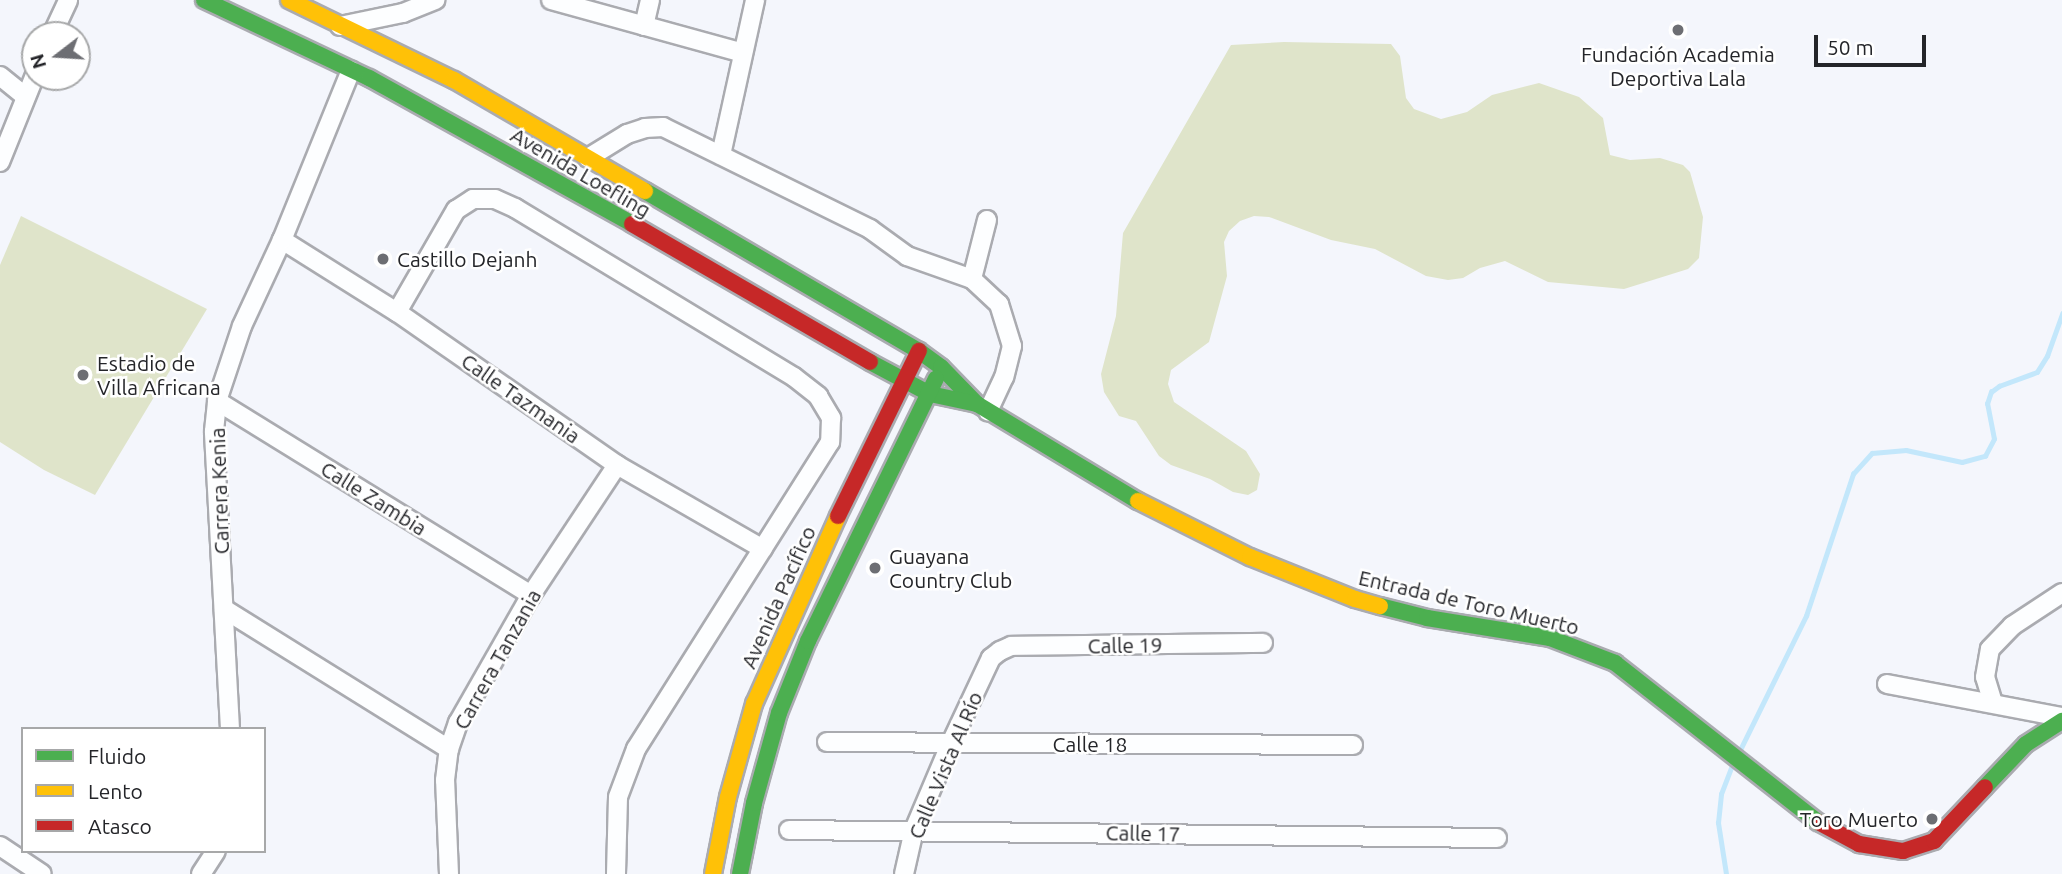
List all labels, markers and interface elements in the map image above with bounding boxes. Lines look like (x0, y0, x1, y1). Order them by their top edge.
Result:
north arrow (21, 21, 91, 91)
scale bar (1817, 21, 1929, 65)
marker: Fundación Academia Deportiva Lala (1670, 22, 1686, 38)
text: 50 m (1827, 35, 1874, 59)
place label: Fundación Academia Deportiva Lala (1581, 41, 1775, 91)
text: N (25, 52, 50, 72)
street label: Avenida Loefling (507, 122, 655, 222)
place label: Castillo Dejanh (397, 246, 538, 272)
marker: Castillo Dejanh (375, 251, 391, 267)
street label: Calle Tazmania (457, 348, 585, 448)
place label: Estadio de Villa Africana (97, 350, 221, 400)
marker: Estadio de Villa Africana (75, 367, 91, 383)
street label: Carrera Kenia (204, 427, 234, 555)
street label: Calle Zambia (316, 455, 432, 541)
street label: Avenida Pacífico (735, 522, 821, 672)
place label: Guayana Country Club (889, 543, 1012, 593)
marker: Guayana Country Club (867, 560, 883, 576)
street label: Entrada de Toro Muerto (1356, 564, 1582, 640)
street label: Carrera Tanzania (448, 584, 546, 734)
street label: Calle 19 (1087, 632, 1163, 658)
street label: Calle Vista Al Río (903, 688, 987, 842)
legend (21, 727, 266, 853)
street label: Calle 18 (1053, 731, 1127, 757)
text: Fluido (88, 744, 146, 768)
text: Lento (88, 779, 143, 803)
place label: Toro Muerto (1800, 806, 1918, 832)
marker: Toro Muerto (1924, 811, 1940, 827)
text: Atasco (88, 814, 152, 838)
street label: Calle 17 (1105, 820, 1181, 846)

